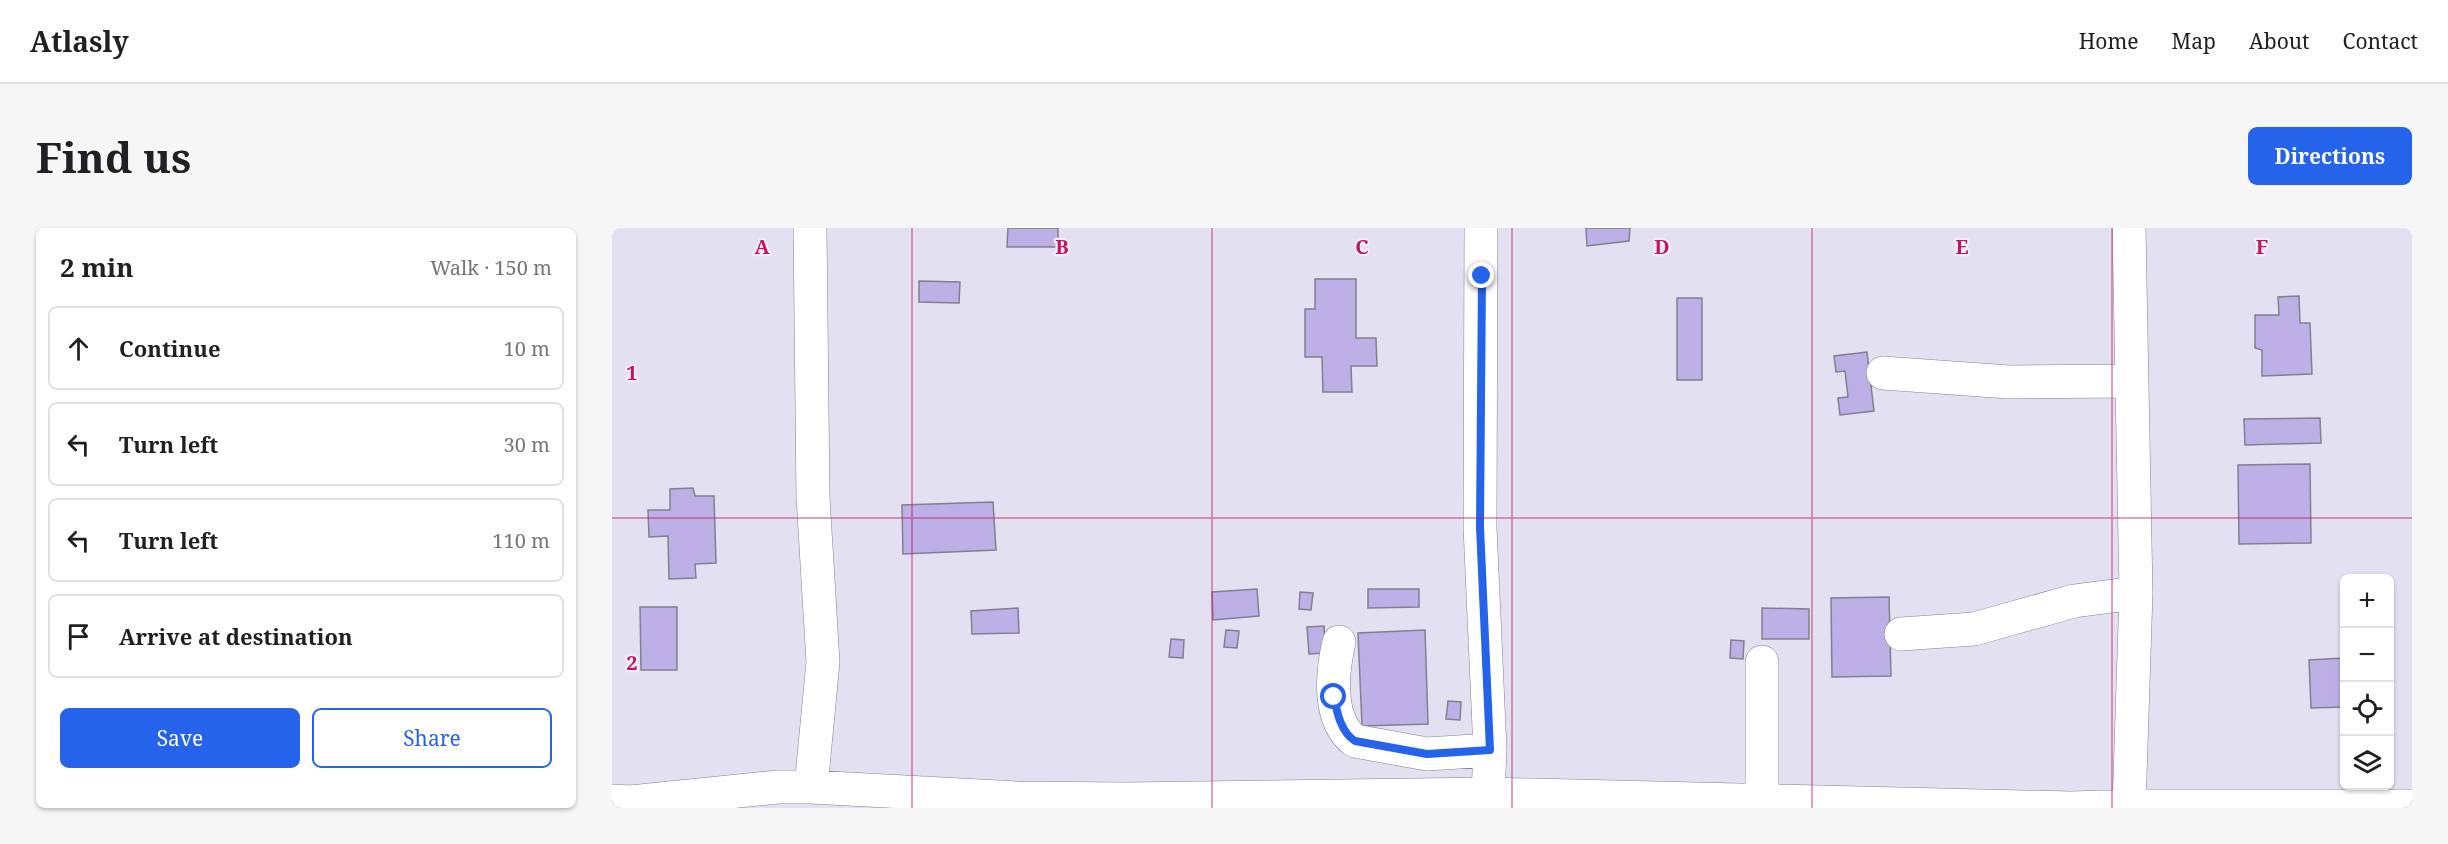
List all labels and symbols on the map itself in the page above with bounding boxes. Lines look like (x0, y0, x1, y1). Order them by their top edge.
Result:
text: A (754, 233, 770, 260)
text: B (1055, 233, 1069, 260)
text: C (1355, 233, 1369, 260)
text: D (1654, 233, 1670, 260)
text: E (1955, 233, 1969, 260)
text: F (2256, 233, 2268, 260)
route end (1468, 262, 1494, 288)
text: 1 (626, 359, 638, 386)
text: 2 (626, 649, 638, 676)
route start (1320, 683, 1346, 709)

